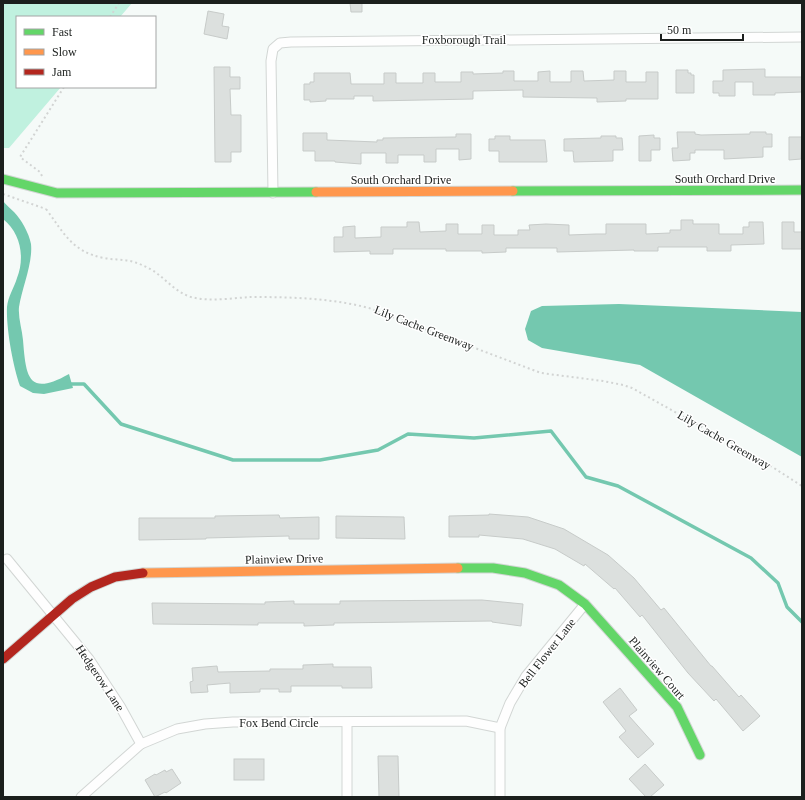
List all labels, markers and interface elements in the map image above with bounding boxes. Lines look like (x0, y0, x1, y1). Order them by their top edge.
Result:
legend (16, 16, 156, 88)
scale bar (661, 16, 743, 42)
text: 50 m (667, 23, 692, 37)
text: Fast (52, 25, 73, 39)
street label: Foxborough Trail (422, 33, 507, 47)
text: Slow (52, 45, 77, 59)
text: Jam (52, 65, 72, 79)
street label: South Orchard Drive (675, 172, 775, 186)
street label: South Orchard Drive (351, 173, 451, 187)
street label: Lily Cache Greenway (372, 303, 476, 353)
street label: Lily Cache Greenway (675, 408, 773, 472)
street label: Plainview Drive (245, 551, 323, 567)
street label: Bell Flower Lane (516, 616, 578, 690)
street label: Plainview Court (626, 634, 688, 703)
street label: Hedgerow Lane (73, 642, 127, 714)
street label: Fox Bend Circle (239, 716, 319, 730)

